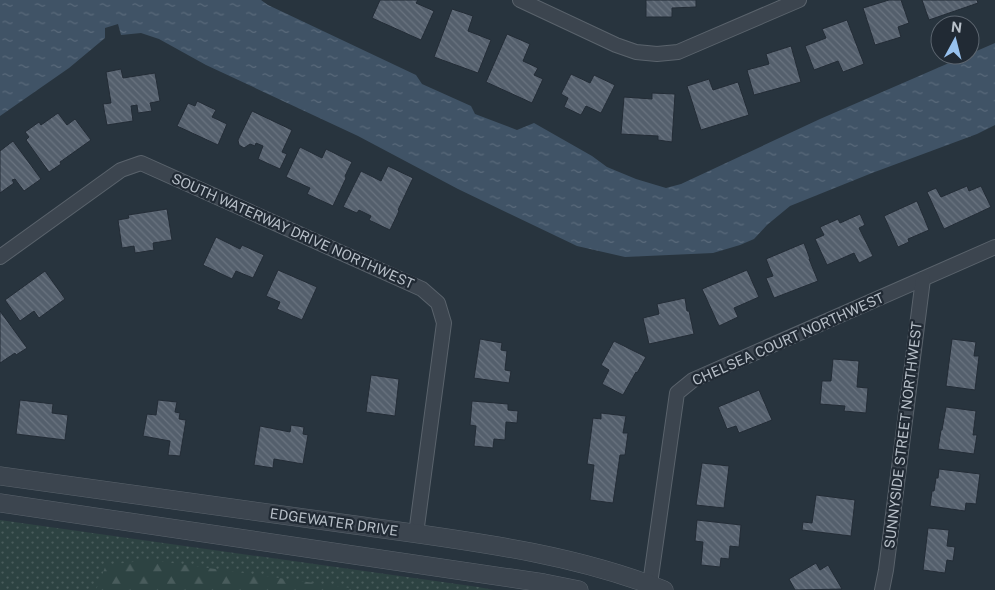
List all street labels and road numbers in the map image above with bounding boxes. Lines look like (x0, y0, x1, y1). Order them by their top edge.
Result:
street label: SOUTH WATERWAY DRIVE NORTHWEST (169, 170, 417, 292)
street label: CHELSEA COURT NORTHWEST (690, 289, 886, 389)
street label: SUNNYSIDE STREET NORTHWEST (881, 321, 925, 549)
street label: EDGEWATER DRIVE (269, 505, 399, 539)

